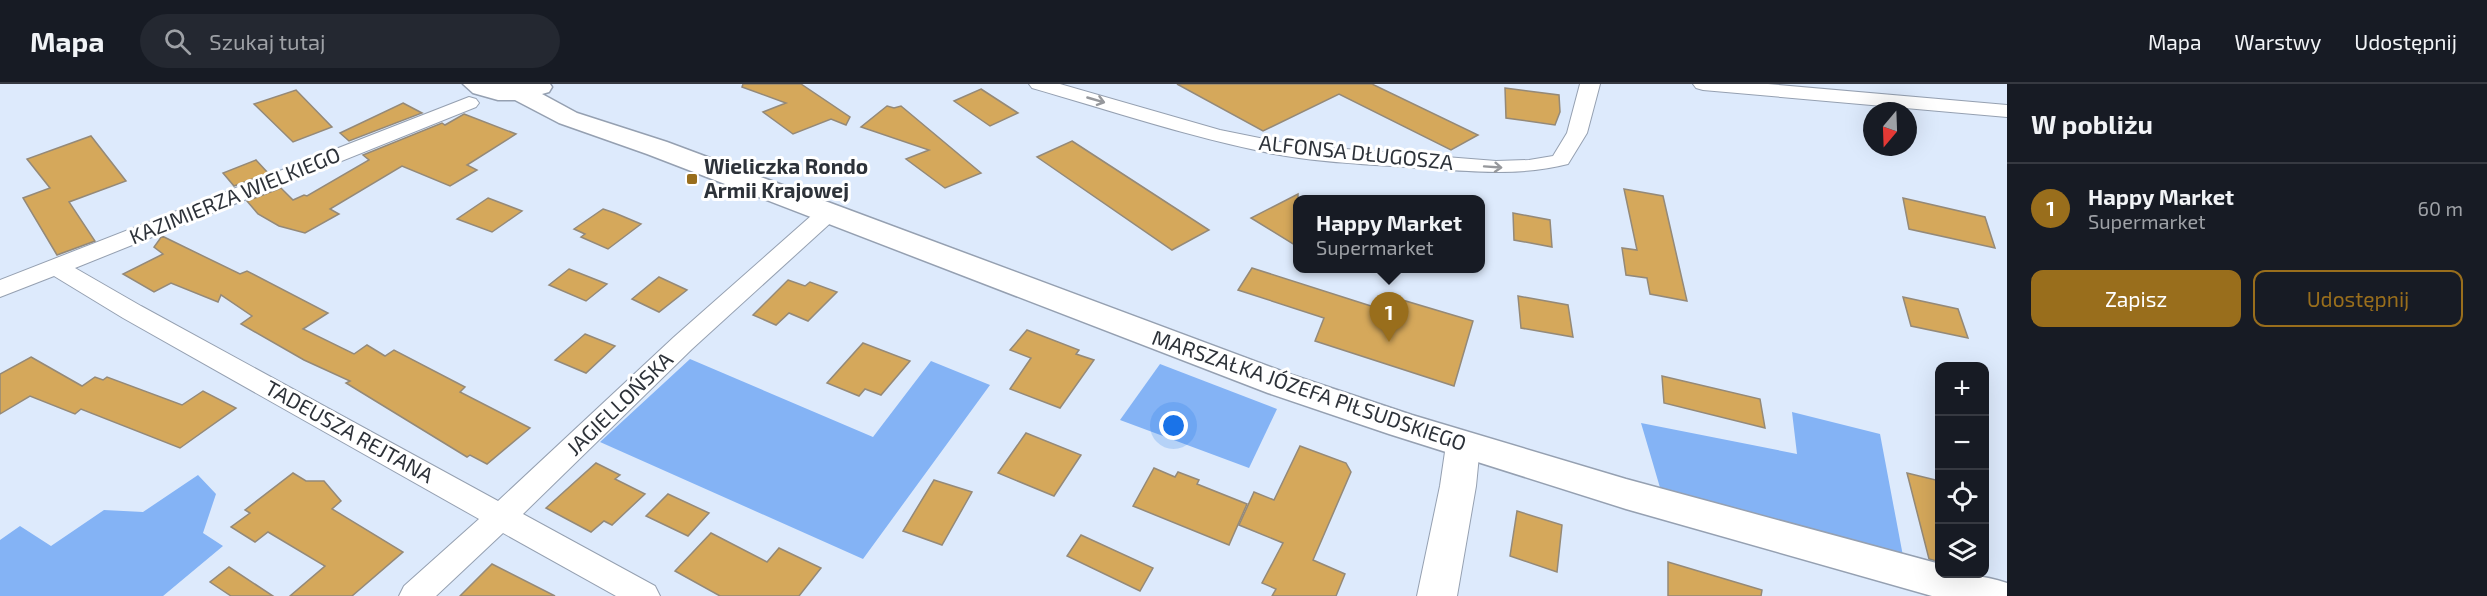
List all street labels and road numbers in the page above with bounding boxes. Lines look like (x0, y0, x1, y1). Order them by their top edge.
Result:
street label: ALFONSA DŁUGOSZA (1258, 129, 1455, 174)
street label: KAZIMIERZA WIELKIEGO (125, 141, 343, 248)
street label: MARSZAŁKA JÓZEFA PIŁSUDSKIEGO (1149, 324, 1470, 455)
street label: JAGIELLOŃSKA (561, 346, 677, 460)
street label: TADEUSZA REJTANA (261, 374, 438, 487)

